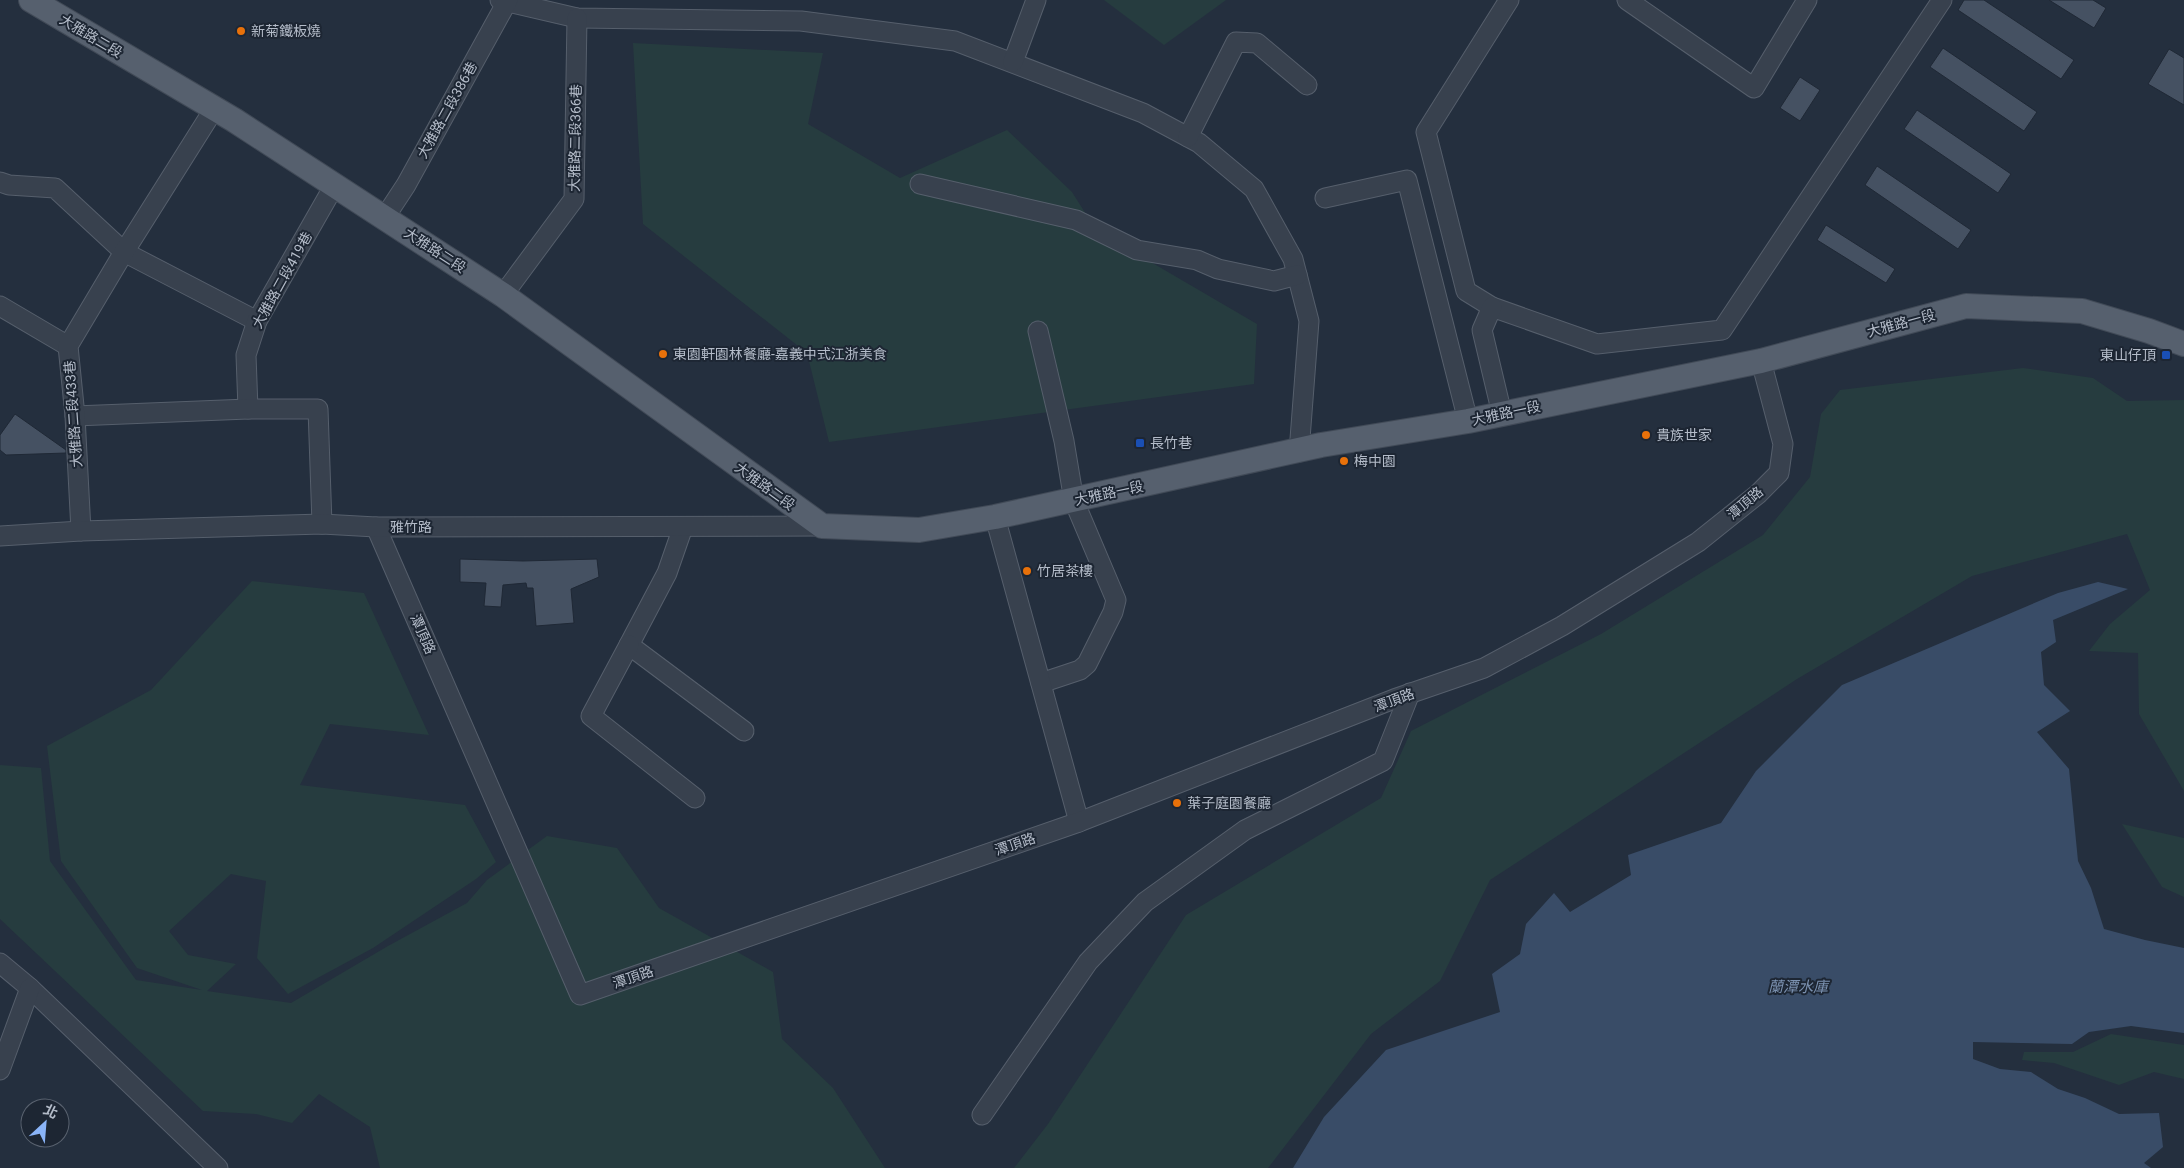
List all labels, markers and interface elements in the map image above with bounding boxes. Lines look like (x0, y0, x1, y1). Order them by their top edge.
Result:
street label: 大雅路二段 (57, 11, 125, 61)
place label: 新菊鐵板燒 (251, 23, 321, 39)
marker: 新菊鐵板燒 (235, 25, 247, 37)
street label: 大雅路二段386巷 (414, 59, 480, 161)
street label: 大雅路二段366巷 (566, 84, 584, 192)
street label: 大雅路二段 (401, 224, 469, 276)
street label: 大雅路二段419巷 (249, 229, 315, 331)
street label: 大雅路一段 (1865, 306, 1937, 340)
place label: 東園軒園林餐廳-嘉義中式江浙美食 (673, 346, 887, 362)
place label: 東山仔頂 (2100, 347, 2156, 363)
marker: 東園軒園林餐廳-嘉義中式江浙美食 (657, 348, 669, 360)
marker: 東山仔頂 (2160, 349, 2172, 361)
street label: 大雅路二段433巷 (61, 360, 85, 468)
street label: 大雅路一段 (1470, 398, 1542, 428)
place label: 貴族世家 (1656, 427, 1712, 443)
marker: 貴族世家 (1640, 429, 1652, 441)
place label: 長竹巷 (1150, 435, 1192, 451)
marker: 長竹巷 (1134, 437, 1146, 449)
place label: 梅中園 (1354, 453, 1396, 469)
marker: 梅中園 (1338, 455, 1350, 467)
street label: 大雅路二段 (732, 459, 798, 513)
street label: 大雅路一段 (1073, 478, 1145, 508)
street label: 潭頂路 (1724, 483, 1766, 523)
street label: 雅竹路 (390, 519, 432, 535)
place label: 竹居茶樓 (1037, 563, 1093, 579)
marker: 竹居茶樓 (1021, 565, 1033, 577)
street label: 潭頂路 (407, 612, 439, 656)
street label: 潭頂路 (1372, 685, 1416, 715)
place label: 葉子庭園餐廳 (1187, 795, 1271, 811)
marker: 葉子庭園餐廳 (1171, 797, 1183, 809)
street label: 潭頂路 (993, 830, 1037, 858)
street label: 潭頂路 (611, 963, 655, 991)
water label: 蘭潭水庫 (1768, 978, 1831, 996)
north arrow (20, 1098, 70, 1148)
text: 北 (41, 1101, 60, 1122)

